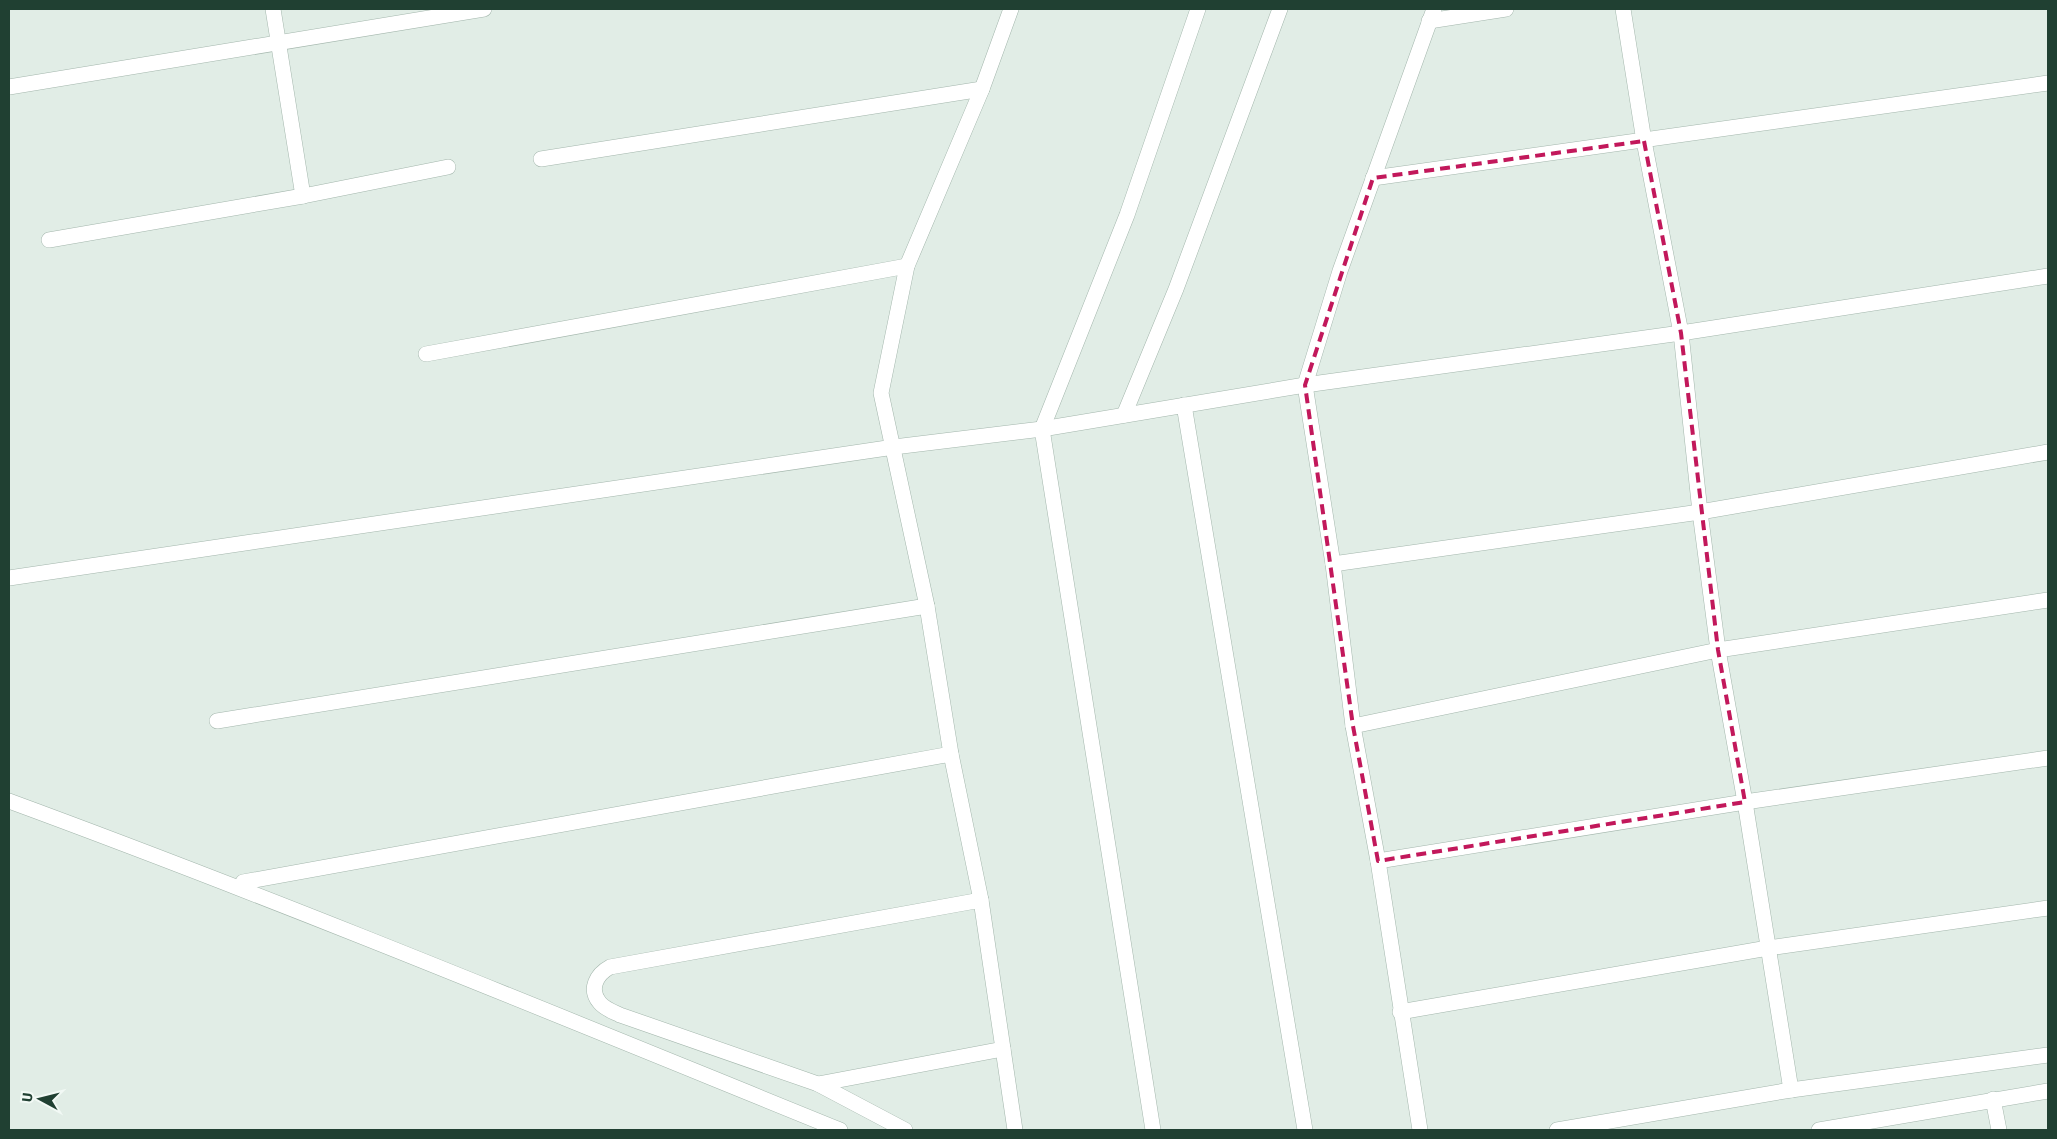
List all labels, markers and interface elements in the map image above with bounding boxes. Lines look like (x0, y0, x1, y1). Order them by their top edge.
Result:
north arrow (15, 1074, 65, 1124)
text: U (19, 1092, 37, 1103)

